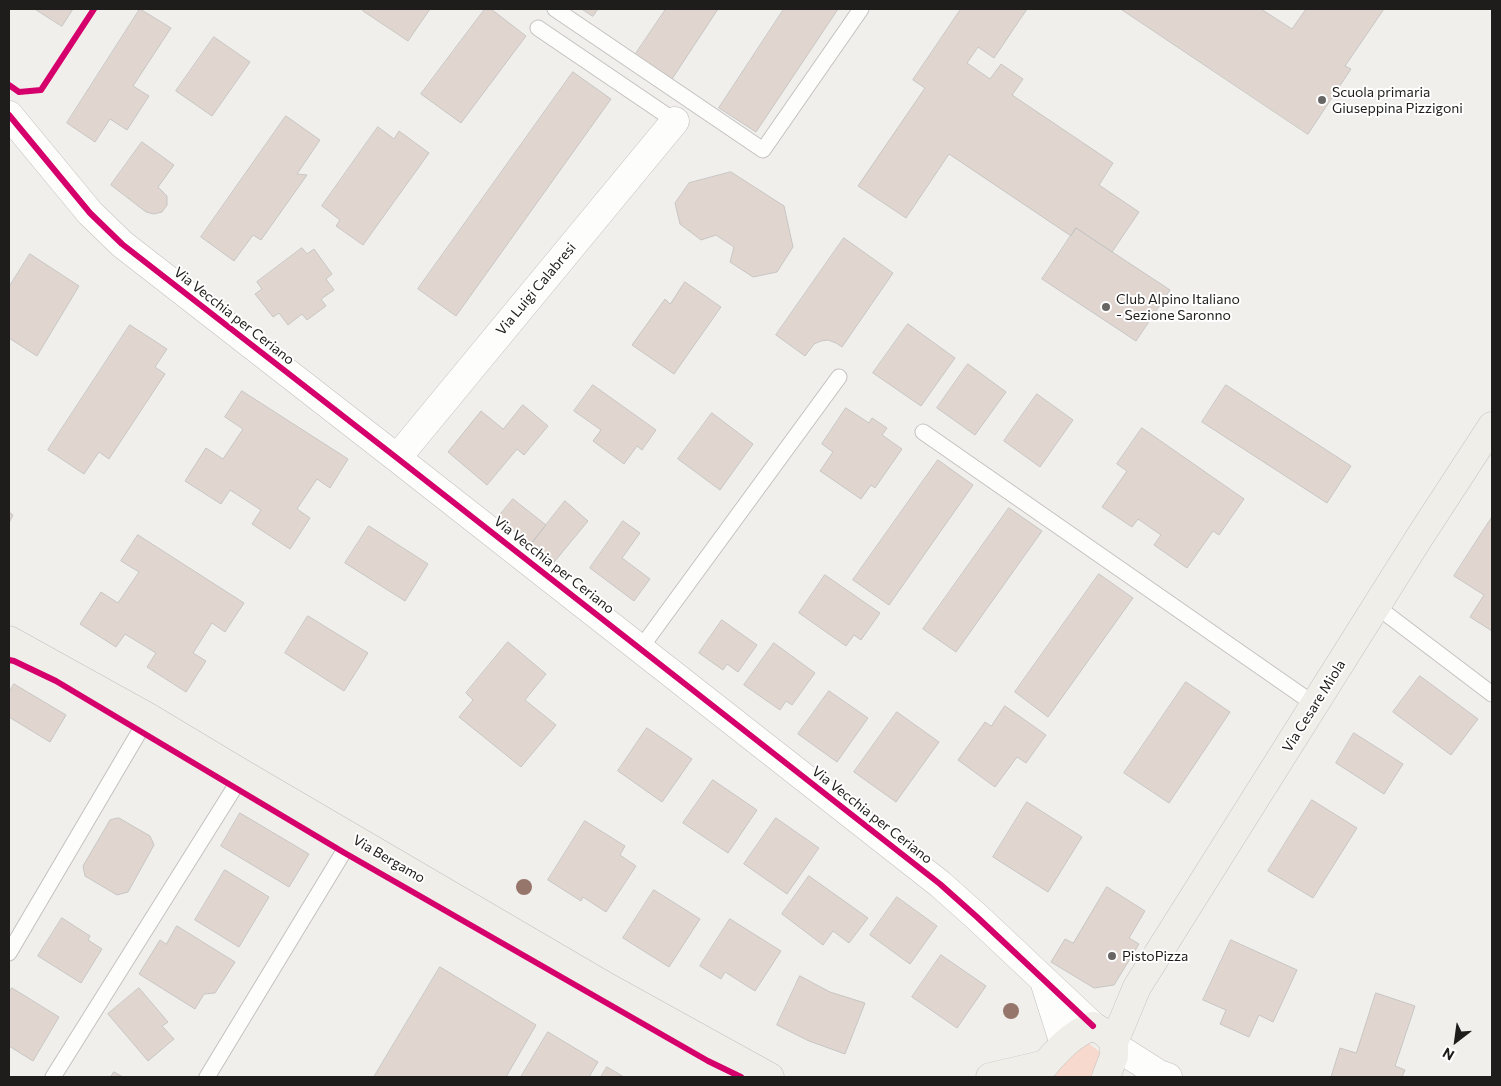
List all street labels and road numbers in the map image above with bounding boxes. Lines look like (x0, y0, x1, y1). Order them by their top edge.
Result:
street label: Via Luigi Calabresi (493, 239, 579, 339)
street label: Via Vecchia per Ceriano (170, 264, 298, 368)
street label: Via Vecchia per Ceriano (490, 513, 618, 617)
street label: Via Cesare Miola (1279, 657, 1349, 755)
street label: Via Vecchia per Ceriano (808, 763, 936, 867)
street label: Via Bergamo (350, 832, 428, 886)

